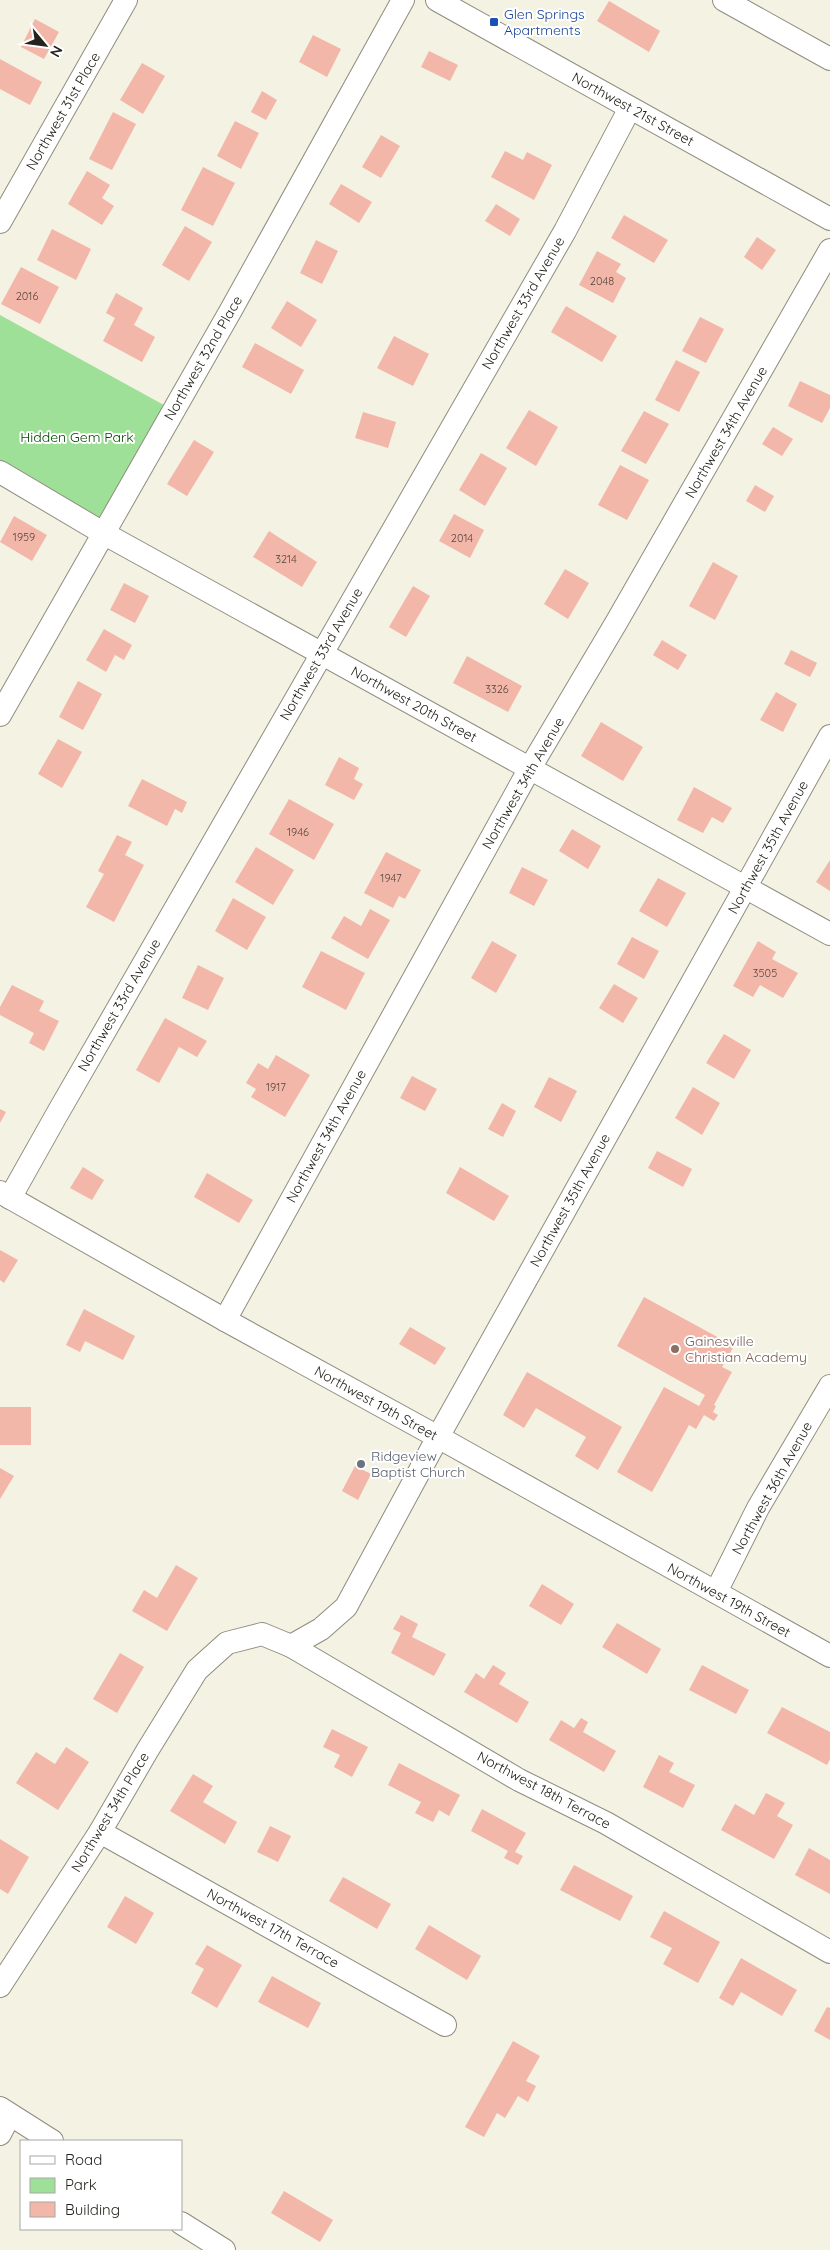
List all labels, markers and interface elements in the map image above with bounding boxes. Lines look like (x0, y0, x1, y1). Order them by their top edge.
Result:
place label: Glen Springs Apartments (504, 5, 585, 39)
marker: Glen Springs Apartments (488, 16, 500, 28)
north arrow (20, 20, 70, 70)
street label: Northwest 31st Place (22, 49, 104, 173)
street label: Northwest 21st Street (569, 68, 697, 150)
street label: Northwest 33rd Avenue (478, 233, 568, 373)
house number: 2048 (590, 274, 614, 288)
house number: 2016 (16, 289, 38, 303)
street label: Northwest 32nd Place (160, 292, 246, 424)
street label: Northwest 34th Avenue (681, 363, 771, 501)
park label: Hidden Gem Park (20, 428, 134, 446)
house number: 1959 (13, 530, 35, 544)
house number: 2014 (451, 531, 473, 545)
house number: 3214 (275, 552, 297, 566)
street label: Northwest 33rd Avenue (276, 584, 366, 724)
street label: Northwest 20th Street (348, 662, 480, 746)
house number: 3326 (485, 682, 509, 696)
street label: Northwest 34th Avenue (478, 714, 568, 852)
street label: Northwest 35th Avenue (724, 777, 812, 917)
house number: 1946 (287, 825, 309, 839)
house number: 1947 (380, 871, 402, 885)
street label: Northwest 33rd Avenue (74, 935, 164, 1075)
house number: 3505 (753, 966, 777, 980)
street label: Northwest 34th Avenue (282, 1066, 370, 1206)
house number: 1917 (266, 1080, 286, 1094)
street label: Northwest 35th Avenue (526, 1130, 614, 1270)
place label: Gainesville Christian Academy (685, 1332, 807, 1366)
marker: Gainesville Christian Academy (669, 1343, 681, 1355)
street label: Northwest 19th Street (311, 1362, 441, 1444)
street label: Northwest 36th Avenue (728, 1418, 816, 1558)
place label: Ridgeview Baptist Church (371, 1447, 465, 1481)
marker: Ridgeview Baptist Church (355, 1458, 367, 1470)
street label: Northwest 19th Street (664, 1559, 794, 1641)
street label: Northwest 18th Terrace (474, 1747, 614, 1833)
street label: Northwest 34th Place (67, 1749, 153, 1875)
street label: Northwest 17th Terrace (204, 1884, 342, 1972)
legend (20, 2140, 182, 2230)
text: Road (65, 2150, 102, 2169)
text: Park (65, 2175, 97, 2194)
text: Building (65, 2200, 120, 2219)

